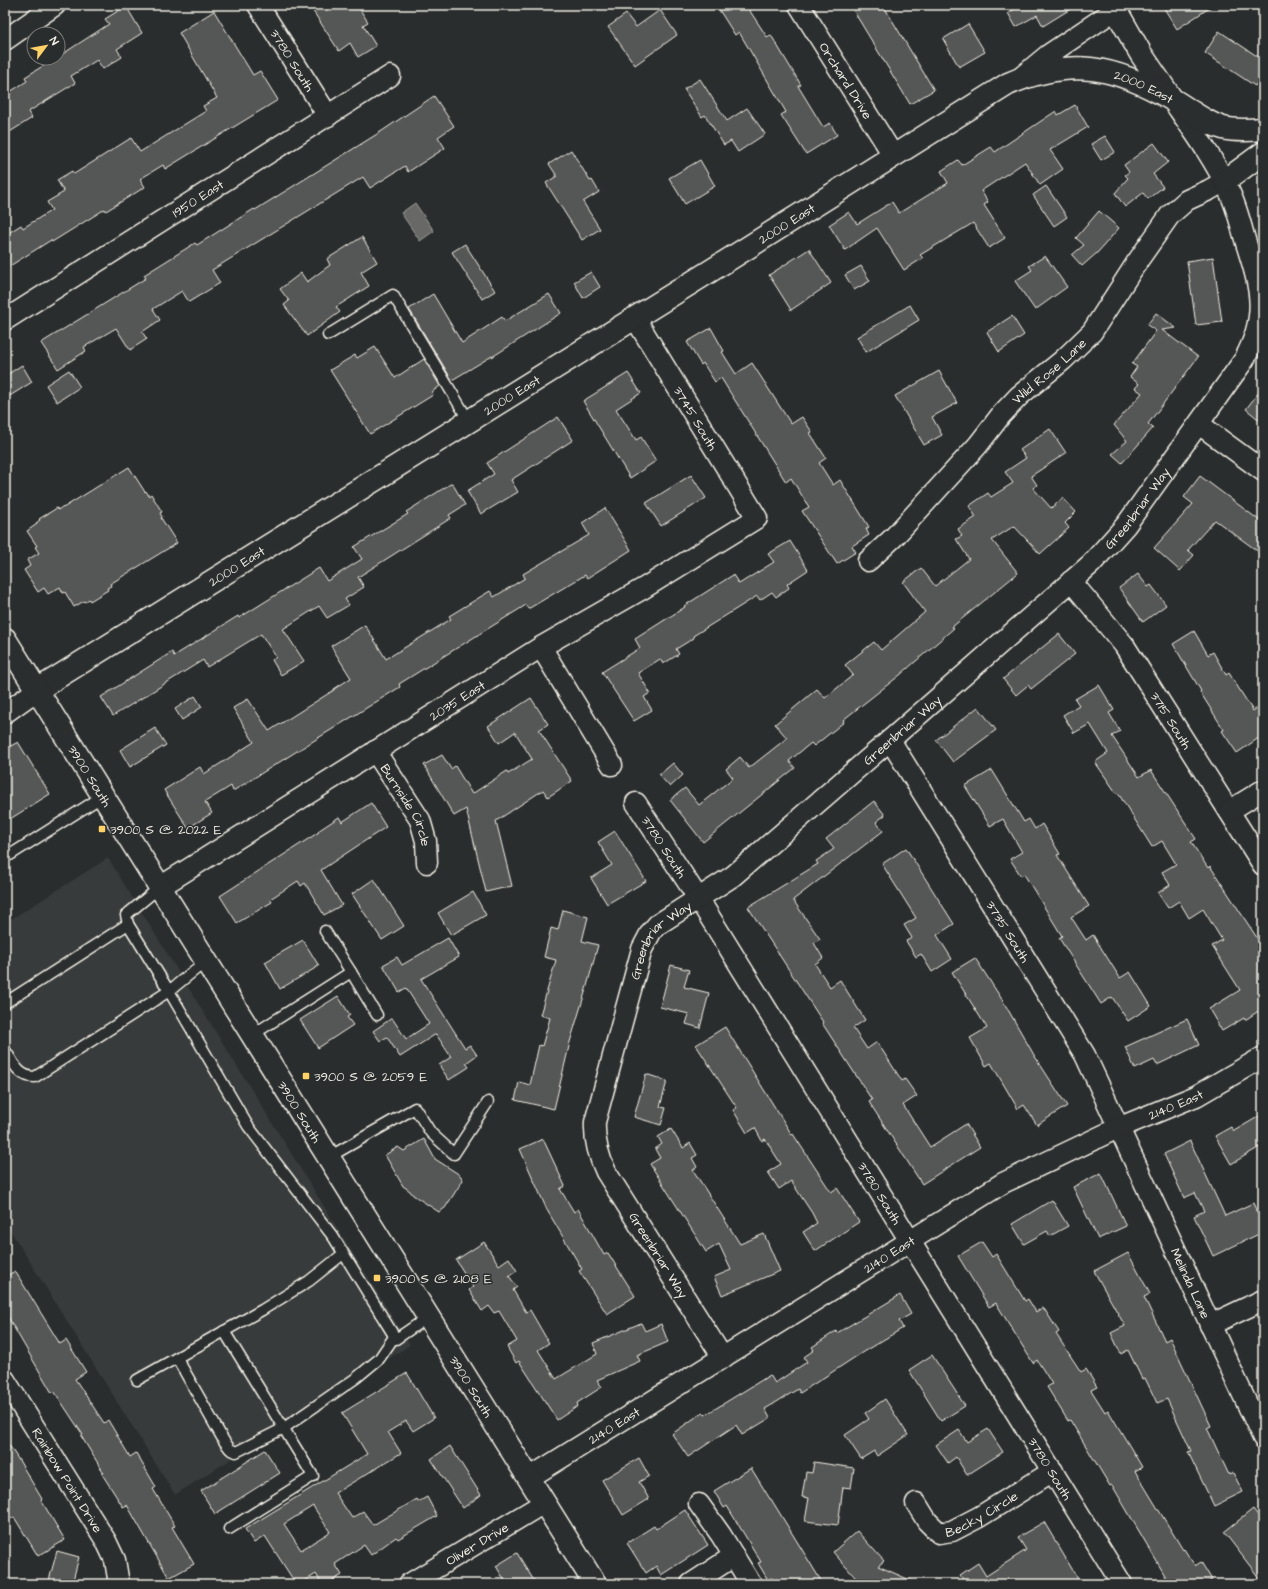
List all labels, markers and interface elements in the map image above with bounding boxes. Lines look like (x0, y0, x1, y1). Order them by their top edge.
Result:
north arrow (26, 26, 66, 66)
street label: 3780 South (265, 26, 319, 96)
text: N (46, 34, 62, 48)
street label: Orchard Drive (815, 39, 876, 123)
street label: 2000 East (1112, 66, 1177, 109)
street label: 1950 East (169, 175, 228, 222)
street label: 2000 East (755, 199, 819, 249)
street label: Wild Rose Lane (1008, 334, 1091, 408)
street label: 2000 East (480, 371, 544, 420)
street label: 3745 South (669, 383, 722, 454)
street label: Greenbriar Way (1101, 464, 1175, 553)
street label: 2000 East (205, 542, 269, 591)
street label: 2035 East (426, 676, 490, 725)
street label: 3715 South (1146, 689, 1196, 753)
street label: Greenbriar Way (859, 691, 946, 769)
street label: 3900 South (63, 742, 116, 811)
street label: Burnside Circle (376, 761, 434, 847)
street label: 3780 South (637, 813, 691, 882)
place label: 3900 S @ 2022 E (110, 821, 222, 839)
marker: 3900 S @ 2022 E (97, 824, 107, 834)
street label: Greenbriar Way (626, 897, 696, 981)
street label: 3735 South (982, 897, 1034, 967)
place label: 3900 S @ 2059 E (314, 1068, 427, 1086)
marker: 3900 S @ 2059 E (301, 1071, 311, 1081)
street label: 3900 South (273, 1078, 326, 1147)
street label: 2140 East (1146, 1085, 1207, 1125)
street label: 3780 South (853, 1159, 906, 1229)
street label: Greenbriar Way (624, 1209, 692, 1302)
street label: 2140 East (860, 1232, 919, 1278)
street label: Melinda Lane (1166, 1245, 1214, 1322)
place label: 3900 S @ 2108 E (385, 1270, 492, 1288)
marker: 3900 S @ 2108 E (372, 1273, 382, 1283)
street label: 3900 South (445, 1353, 497, 1422)
street label: 2140 East (585, 1403, 644, 1449)
street label: Rainbow Point Drive (27, 1425, 107, 1536)
street label: 3780 South (1024, 1434, 1076, 1504)
street label: Becky Circle (944, 1487, 1021, 1542)
street label: Oliver Drive (442, 1518, 512, 1570)

